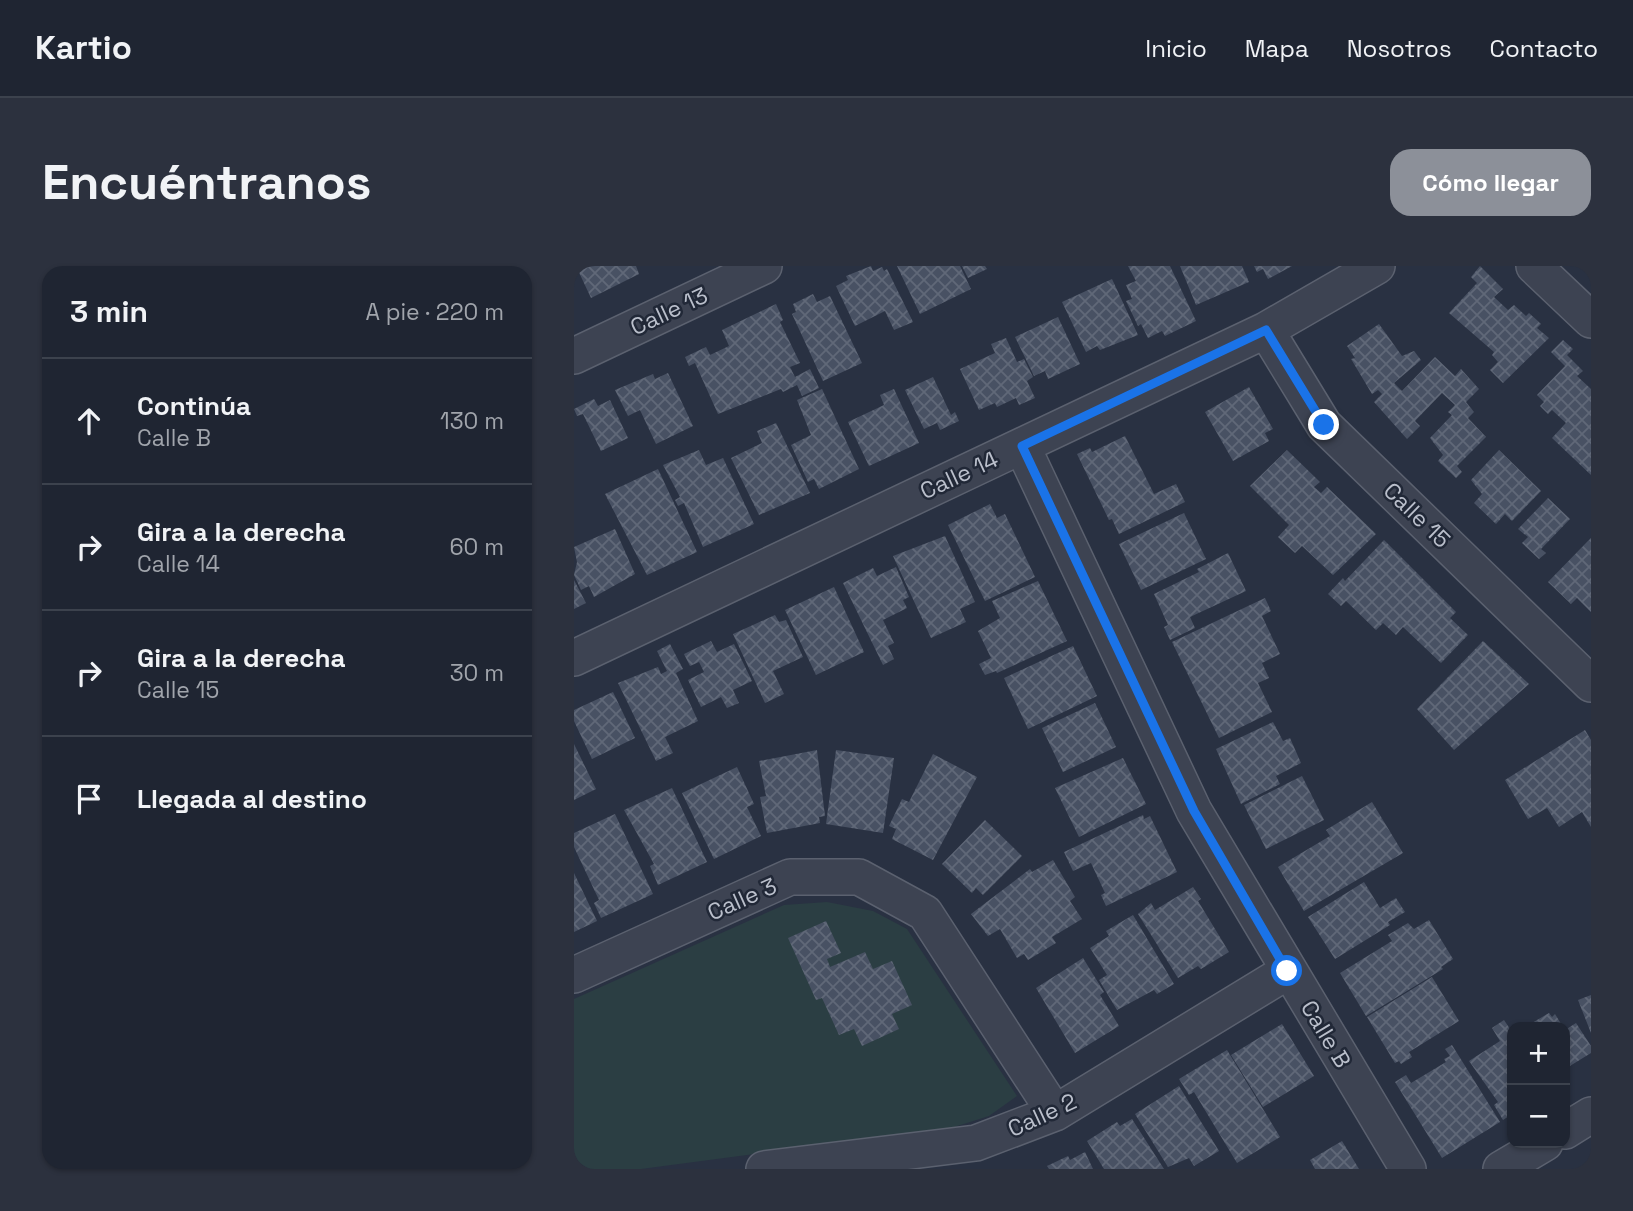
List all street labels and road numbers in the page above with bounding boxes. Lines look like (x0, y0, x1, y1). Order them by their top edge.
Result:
street label: Calle 13 (625, 280, 713, 342)
street label: Calle 14 (915, 444, 1003, 506)
street label: Calle 15 (1377, 476, 1457, 554)
street label: Calle 3 (703, 871, 781, 927)
street label: Calle B (1294, 995, 1358, 1073)
street label: Calle 2 (1003, 1086, 1081, 1144)

